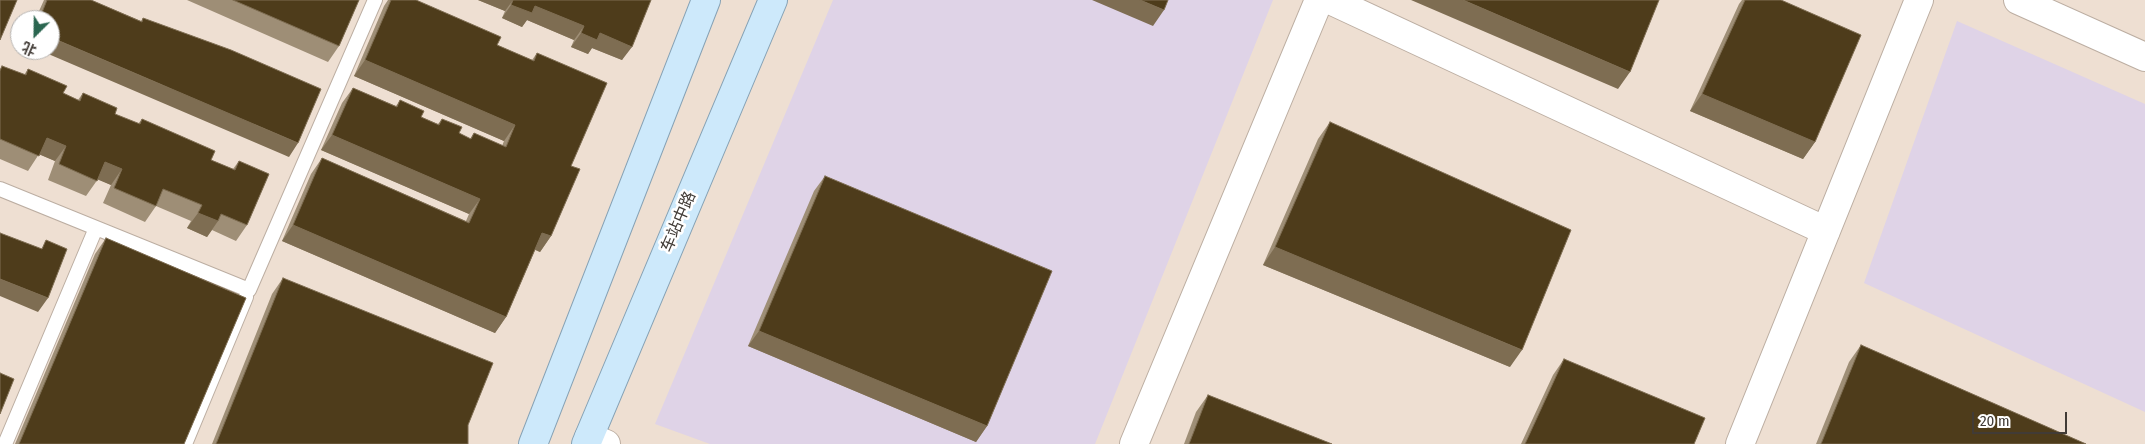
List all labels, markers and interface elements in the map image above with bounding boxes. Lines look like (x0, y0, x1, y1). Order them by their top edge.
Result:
north arrow (10, 10, 60, 60)
text: 北 (20, 38, 39, 59)
street label: 车站中路 (658, 189, 700, 255)
scale bar (1975, 402, 2070, 434)
text: 20 m (1980, 412, 2010, 430)

